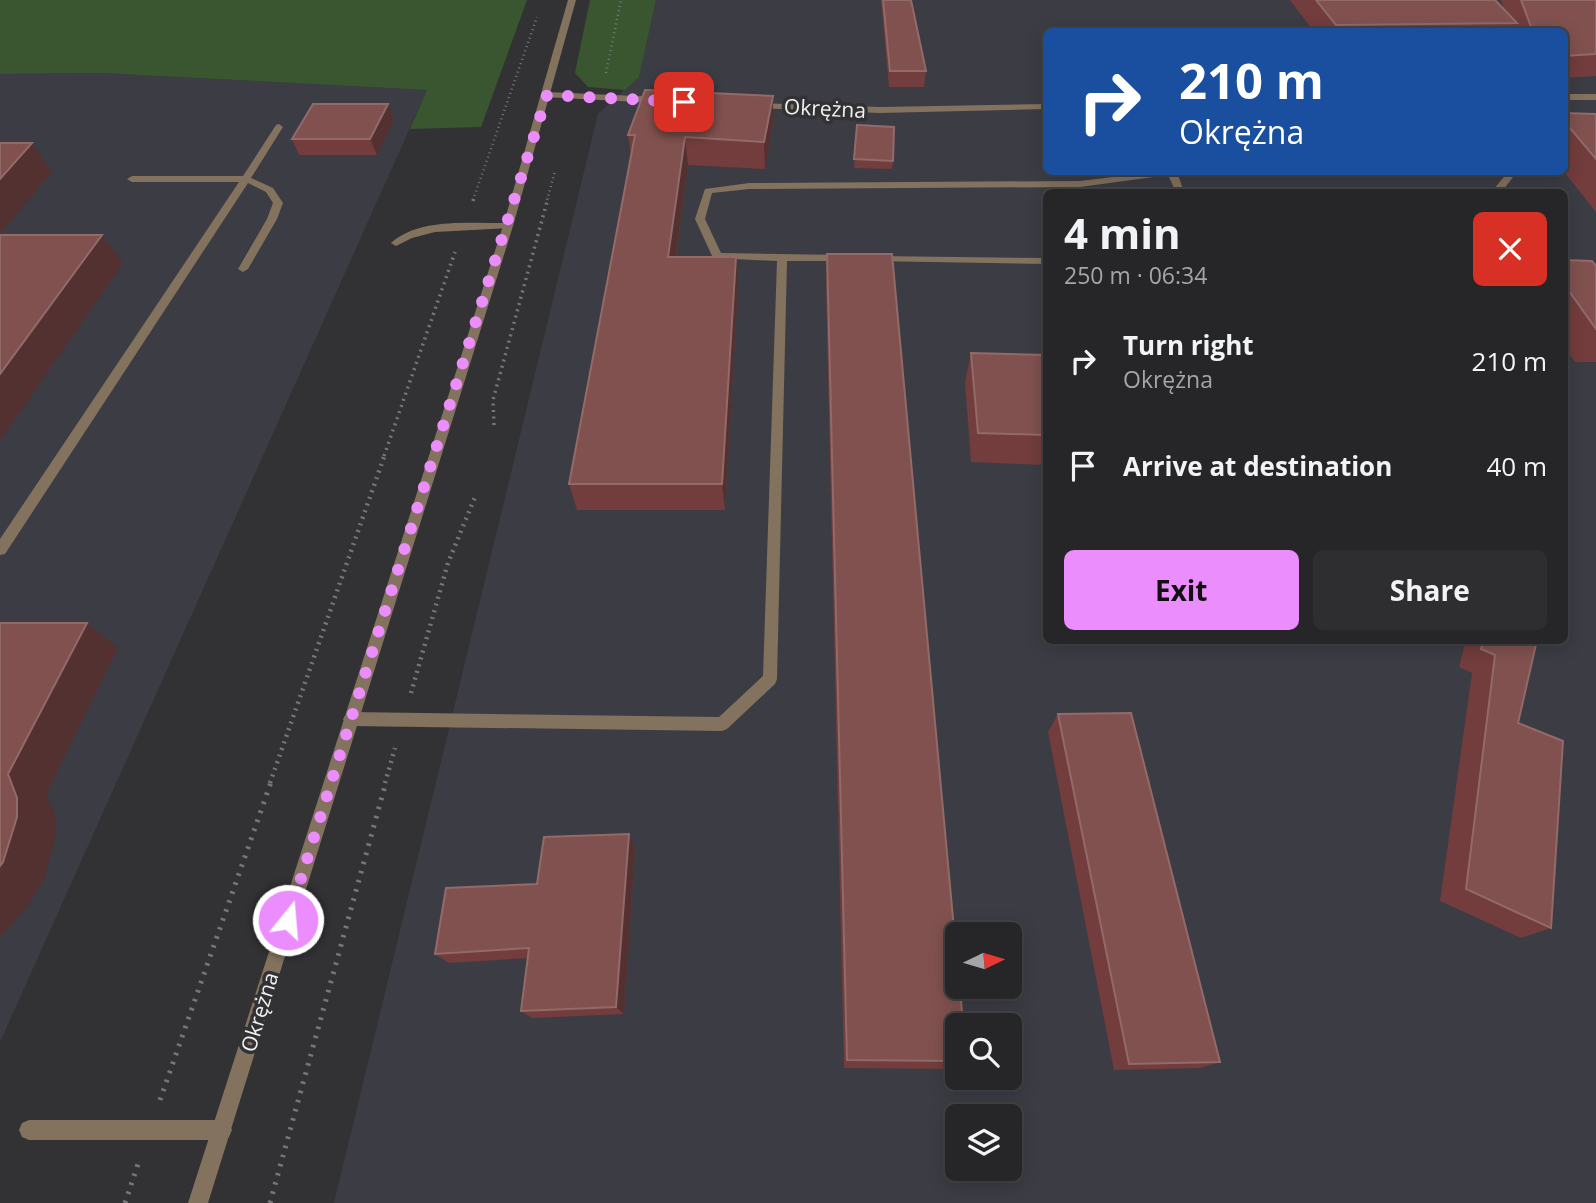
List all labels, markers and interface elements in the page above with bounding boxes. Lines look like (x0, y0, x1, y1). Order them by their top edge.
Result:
text: 210 m (1179, 47, 1324, 113)
icon: right (1064, 56, 1155, 147)
pin (654, 72, 714, 132)
icon: arrive (665, 83, 703, 121)
street label: Okrężna (783, 92, 867, 124)
text: Okrężna (1179, 110, 1304, 153)
text: 4 min (1064, 204, 1181, 261)
button: close (1473, 212, 1547, 286)
text: 250 m · 06:34 (1064, 259, 1207, 291)
text: Turn right (1123, 327, 1254, 363)
icon: right (1064, 342, 1102, 380)
text: 210 m (1472, 343, 1547, 379)
text: Okrężna (1123, 363, 1213, 395)
icon: arrive (1064, 447, 1102, 485)
text: Arrive at destination (1123, 448, 1392, 484)
text: 40 m (1486, 448, 1547, 484)
button: Exit (1064, 550, 1299, 630)
button: Share (1313, 550, 1547, 630)
position arrow (251, 883, 325, 957)
north arrow (945, 922, 1022, 999)
map controls (945, 922, 1022, 1181)
street label: Okrężna (234, 969, 284, 1055)
button: search (945, 1013, 1022, 1090)
button: layers (945, 1104, 1022, 1181)

